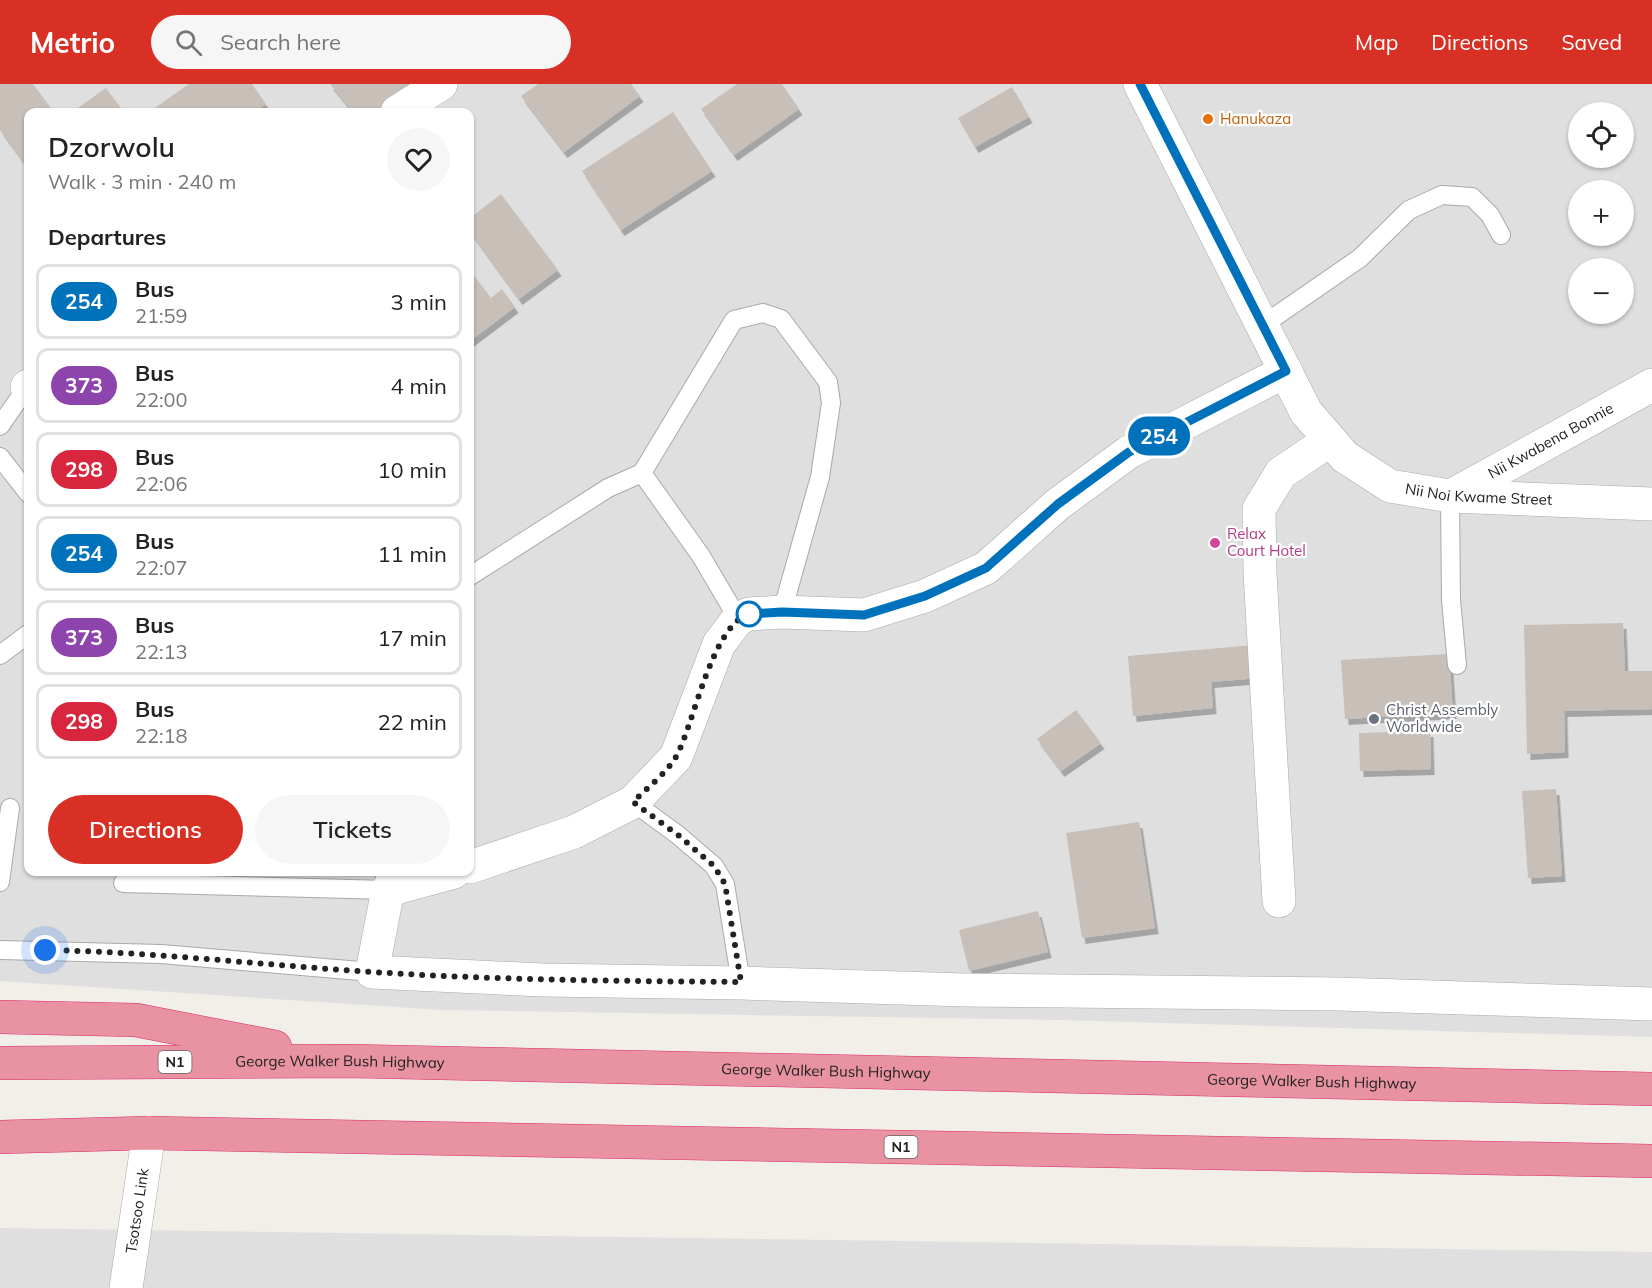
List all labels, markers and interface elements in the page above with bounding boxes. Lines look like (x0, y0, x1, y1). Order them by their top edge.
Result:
search box (151, 15, 571, 69)
text: Metrio (30, 25, 115, 60)
icon: search (172, 26, 205, 59)
text: Search here (220, 28, 341, 56)
text: Map (1355, 29, 1398, 55)
text: Directions (1431, 29, 1528, 55)
text: Saved (1561, 29, 1622, 55)
map controls (1568, 102, 1634, 324)
button: locate (1568, 102, 1634, 168)
place label: Hanukaza (1220, 109, 1291, 128)
marker: Hanukaza (1201, 112, 1215, 126)
button: heart (387, 128, 450, 191)
text: Dzorwolu (48, 129, 175, 164)
text: Walk · 3 min · 240 m (48, 169, 236, 194)
button: + (1568, 180, 1634, 246)
text: Departures (48, 223, 166, 251)
button: − (1568, 258, 1634, 324)
text: Bus (135, 275, 174, 303)
text: 254 (65, 288, 103, 314)
text: 3 min (391, 288, 447, 316)
text: 21:59 (135, 303, 188, 328)
text: Bus (135, 359, 174, 387)
text: 373 (65, 372, 103, 398)
text: 4 min (391, 372, 447, 400)
text: 22:00 (135, 387, 188, 412)
street label: Nii Kwabena Bonnie (1485, 398, 1617, 483)
line badge: 254 (1124, 416, 1194, 456)
text: 254 (1140, 423, 1178, 449)
text: Bus (135, 443, 174, 471)
text: 298 (65, 456, 103, 482)
text: 10 min (377, 456, 447, 484)
text: 22:06 (135, 471, 188, 496)
street label: Nii Noi Kwame Street (1404, 479, 1553, 509)
place label: Relax Court Hotel (1227, 524, 1306, 560)
text: Bus (135, 527, 174, 555)
marker: Relax Court Hotel (1208, 536, 1222, 550)
text: 254 (65, 540, 103, 566)
text: 11 min (377, 540, 447, 568)
text: 22:07 (135, 555, 188, 580)
unlabelled marker (736, 601, 762, 627)
text: Bus (135, 611, 174, 639)
text: 373 (65, 624, 103, 650)
text: 17 min (377, 624, 447, 652)
text: 22:13 (135, 639, 188, 664)
text: Bus (135, 695, 174, 723)
place label: Christ Assembly Worldwide (1386, 700, 1498, 736)
text: 298 (65, 708, 103, 734)
text: 22 min (377, 708, 447, 736)
marker: Christ Assembly Worldwide (1367, 712, 1381, 726)
text: 22:18 (135, 723, 188, 748)
button: Directions (48, 795, 243, 864)
button: Tickets (255, 795, 450, 864)
your location (30, 935, 60, 965)
road number: N1 (158, 1051, 192, 1073)
street label: George Walker Bush Highway (235, 1051, 445, 1072)
street label: George Walker Bush Highway (721, 1059, 931, 1082)
street label: George Walker Bush Highway (1207, 1069, 1417, 1093)
road number: N1 (884, 1136, 918, 1158)
street label: Tsotsoo Link (121, 1167, 153, 1255)

